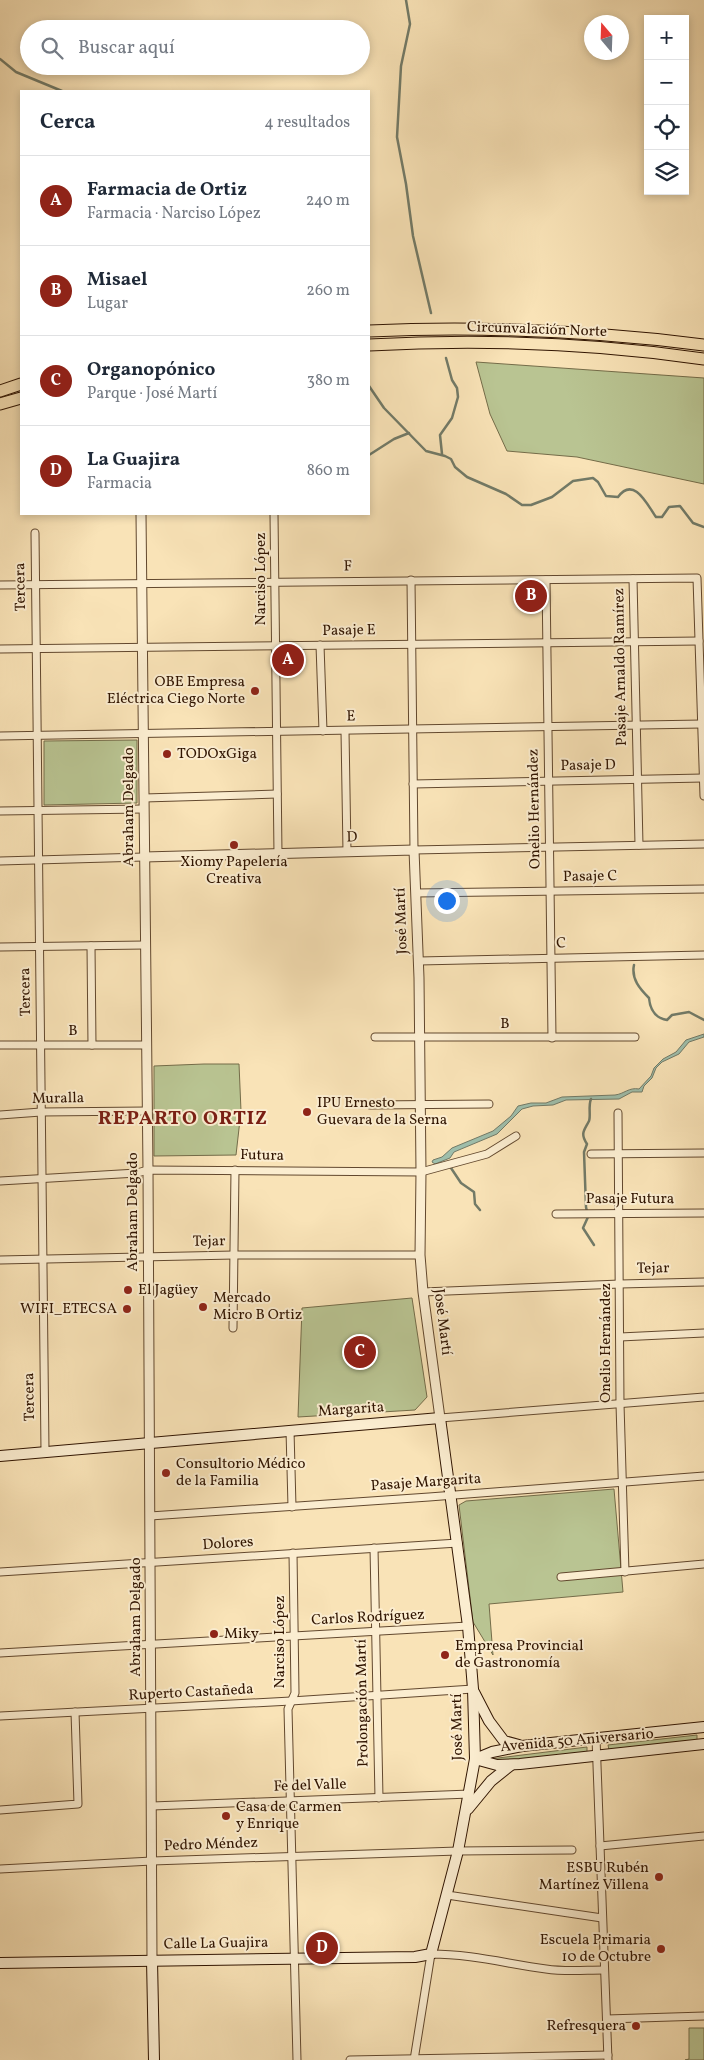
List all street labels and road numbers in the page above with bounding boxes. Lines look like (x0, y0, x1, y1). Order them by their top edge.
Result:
street label: Circunvalación Norte (467, 317, 607, 343)
street label: Narciso López (251, 532, 272, 626)
street label: F (344, 556, 352, 578)
street label: Tercera (10, 562, 32, 612)
street label: Pasaje Arnaldo Ramírez (609, 588, 633, 746)
street label: Pasaje E (322, 620, 376, 642)
street label: E (346, 706, 356, 728)
street label: Abraham Delgado (119, 747, 140, 867)
street label: Onelio Hernández (523, 749, 547, 869)
street label: Pasaje D (560, 755, 616, 777)
street label: D (346, 827, 358, 849)
street label: Pasaje C (563, 866, 617, 888)
street label: José Martí (390, 887, 414, 955)
street label: C (556, 933, 566, 955)
street label: Tercera (15, 967, 37, 1017)
street label: B (500, 1014, 510, 1035)
street label: B (68, 1021, 78, 1042)
street label: Muralla (32, 1088, 84, 1110)
street label: Futura (240, 1145, 284, 1167)
street label: Abraham Delgado (123, 1152, 144, 1272)
street label: Pasaje Futura (586, 1189, 674, 1210)
street label: Tejar (192, 1231, 226, 1253)
street label: Tejar (636, 1258, 670, 1280)
street label: Onelio Hernández (596, 1283, 617, 1403)
street label: José Martí (427, 1287, 457, 1357)
street label: Tercera (19, 1372, 41, 1422)
street label: Margarita (317, 1397, 385, 1423)
street label: Pasaje Margarita (370, 1469, 482, 1497)
street label: Dolores (202, 1532, 254, 1556)
street label: Abraham Delgado (126, 1557, 147, 1677)
street label: Narciso López (270, 1595, 291, 1689)
street label: Carlos Rodríguez (311, 1605, 425, 1631)
street label: Prolongación Martí (351, 1638, 375, 1767)
street label: Ruperto Castañeda (128, 1679, 254, 1707)
street label: José Martí (447, 1693, 469, 1761)
street label: Avenida 50 Aniversario (500, 1724, 655, 1758)
street label: Fe del Valle (273, 1774, 347, 1798)
street label: Pedro Méndez (164, 1833, 258, 1857)
street label: Calle La Guajira (164, 1933, 268, 1955)

